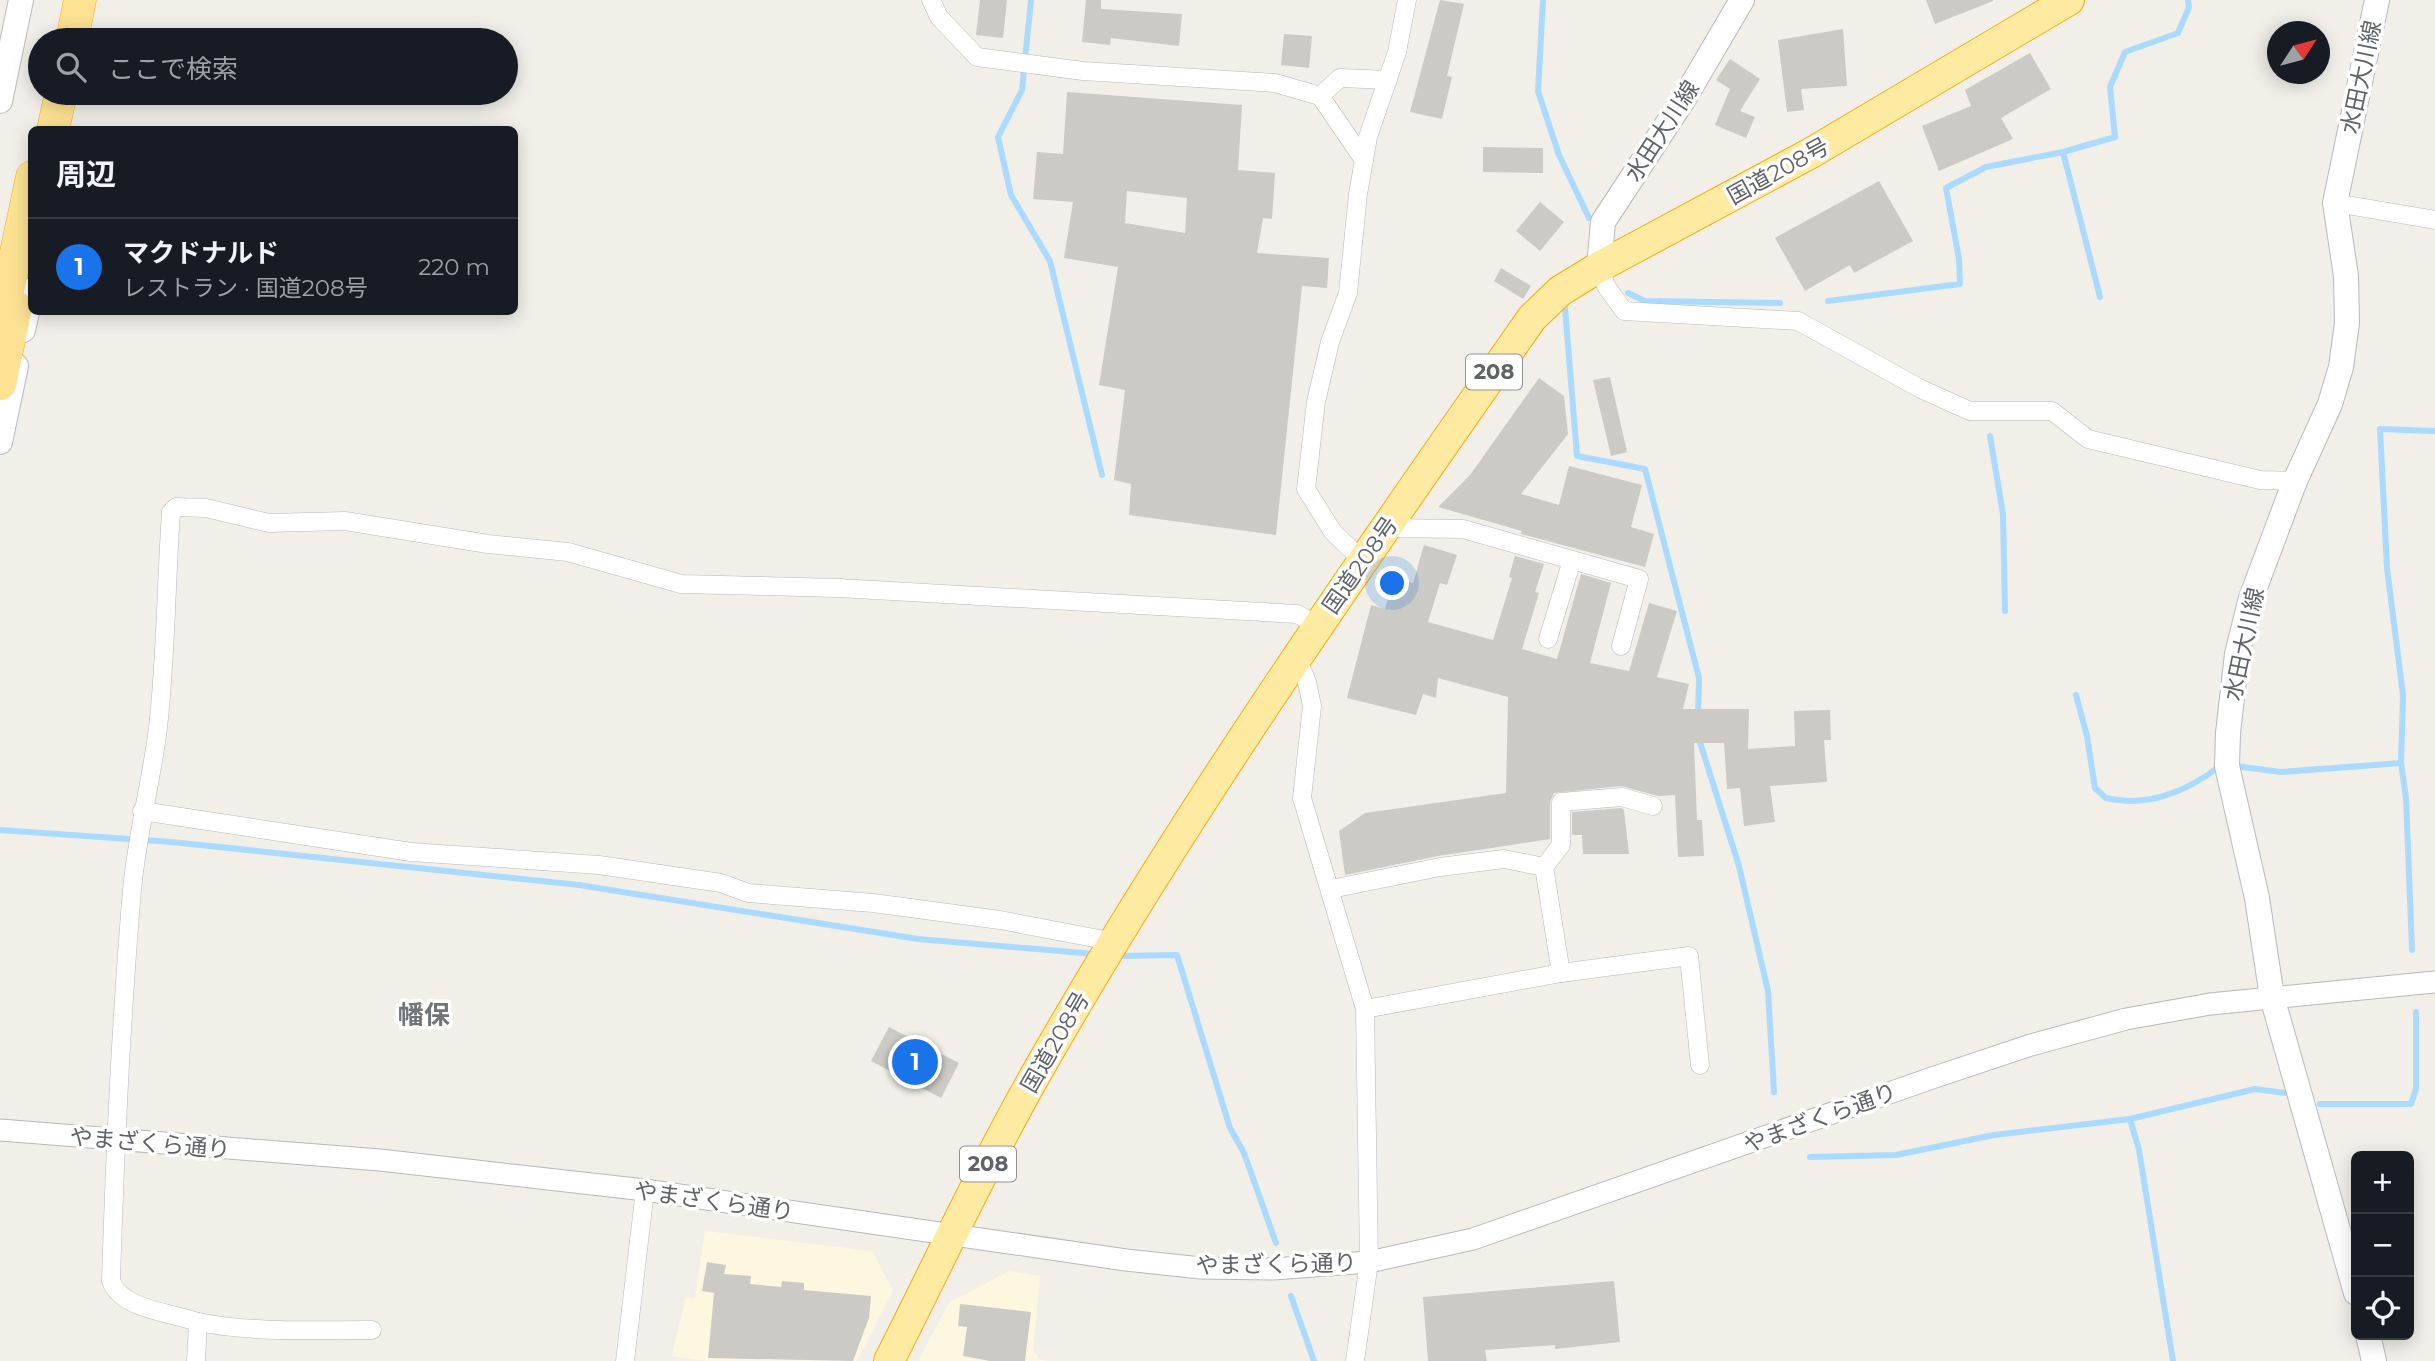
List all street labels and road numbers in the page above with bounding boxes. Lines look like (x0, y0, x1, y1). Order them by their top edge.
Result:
street label: 水田大川線 (2335, 18, 2387, 136)
street label: 水田大川線 (1619, 75, 1705, 187)
street label: 国道208号 (1722, 132, 1834, 210)
road number: 208 (1466, 354, 1522, 390)
street label: 国道208号 (1316, 511, 1404, 619)
street label: 水田大川線 (2218, 585, 2270, 703)
street label: 国道208号 (1015, 987, 1095, 1097)
street label: やまざくら通り (1740, 1077, 1900, 1159)
street label: やまざくら通り (69, 1122, 231, 1164)
road number: 208 (960, 1146, 1016, 1182)
street label: やまざくら通り (632, 1176, 796, 1226)
street label: やまざくら通り (1195, 1249, 1357, 1279)

